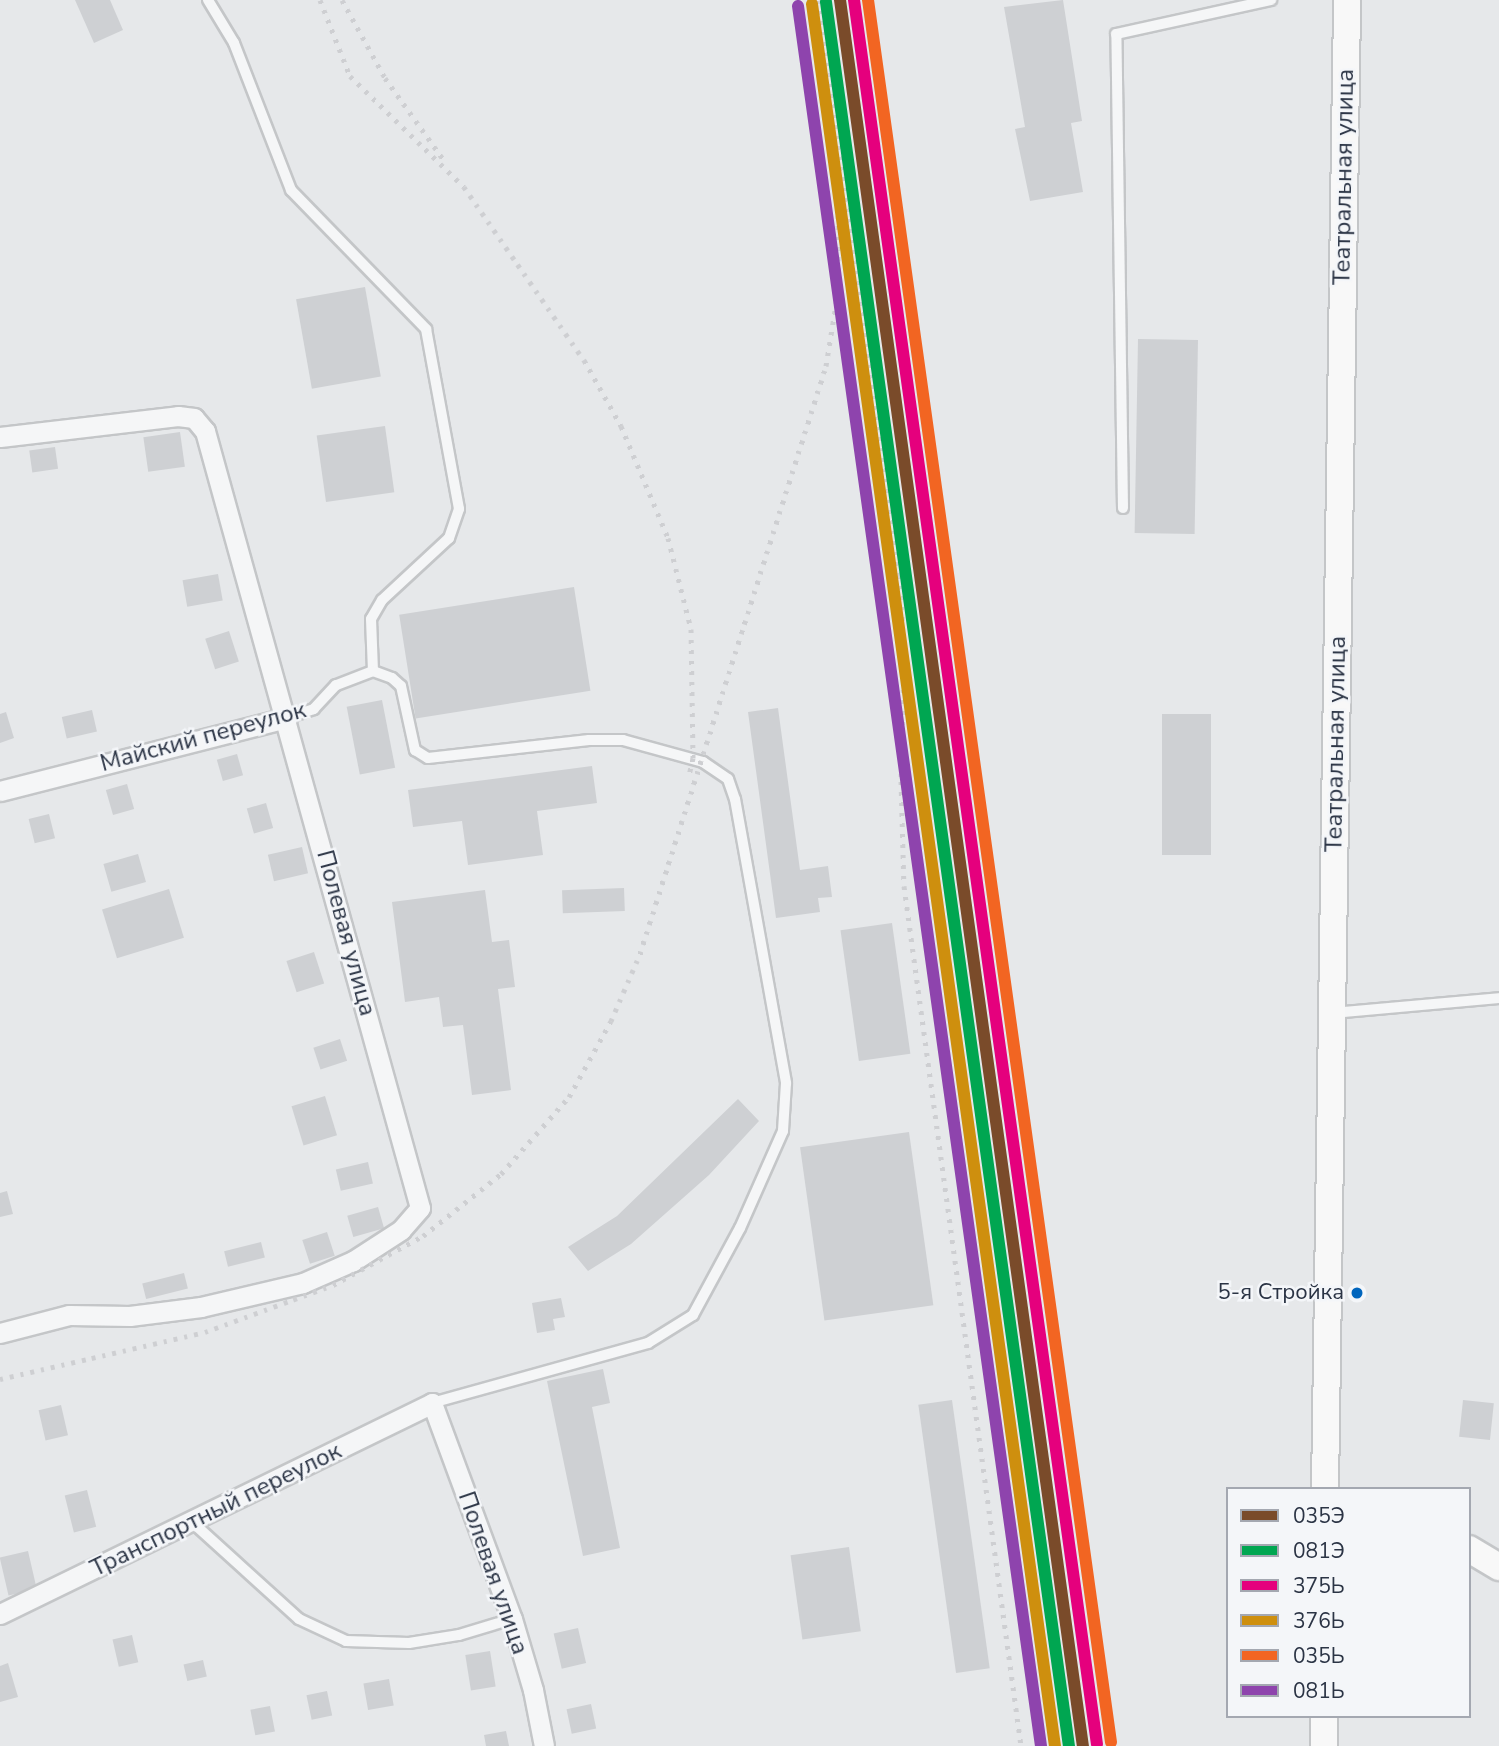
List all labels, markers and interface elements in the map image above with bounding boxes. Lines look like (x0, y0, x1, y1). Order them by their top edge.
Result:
street label: Театральная улица (1328, 69, 1360, 285)
street label: Театральная улица (1320, 636, 1352, 852)
street label: Майский переулок (97, 696, 309, 778)
street label: Полевая улица (310, 847, 382, 1019)
place label: 5-я Стройка (1218, 1280, 1344, 1306)
marker: 5-я Стройка (1350, 1286, 1364, 1300)
street label: Транспортный переулок (86, 1437, 346, 1583)
legend (1226, 1487, 1471, 1718)
street label: Полевая улица (452, 1488, 534, 1658)
text: 035Э (1293, 1502, 1345, 1530)
text: 081Э (1293, 1537, 1345, 1565)
text: 375Ь (1293, 1572, 1345, 1600)
text: 376Ь (1293, 1607, 1345, 1635)
text: 035Ь (1293, 1642, 1345, 1670)
text: 081Ь (1293, 1677, 1345, 1705)

